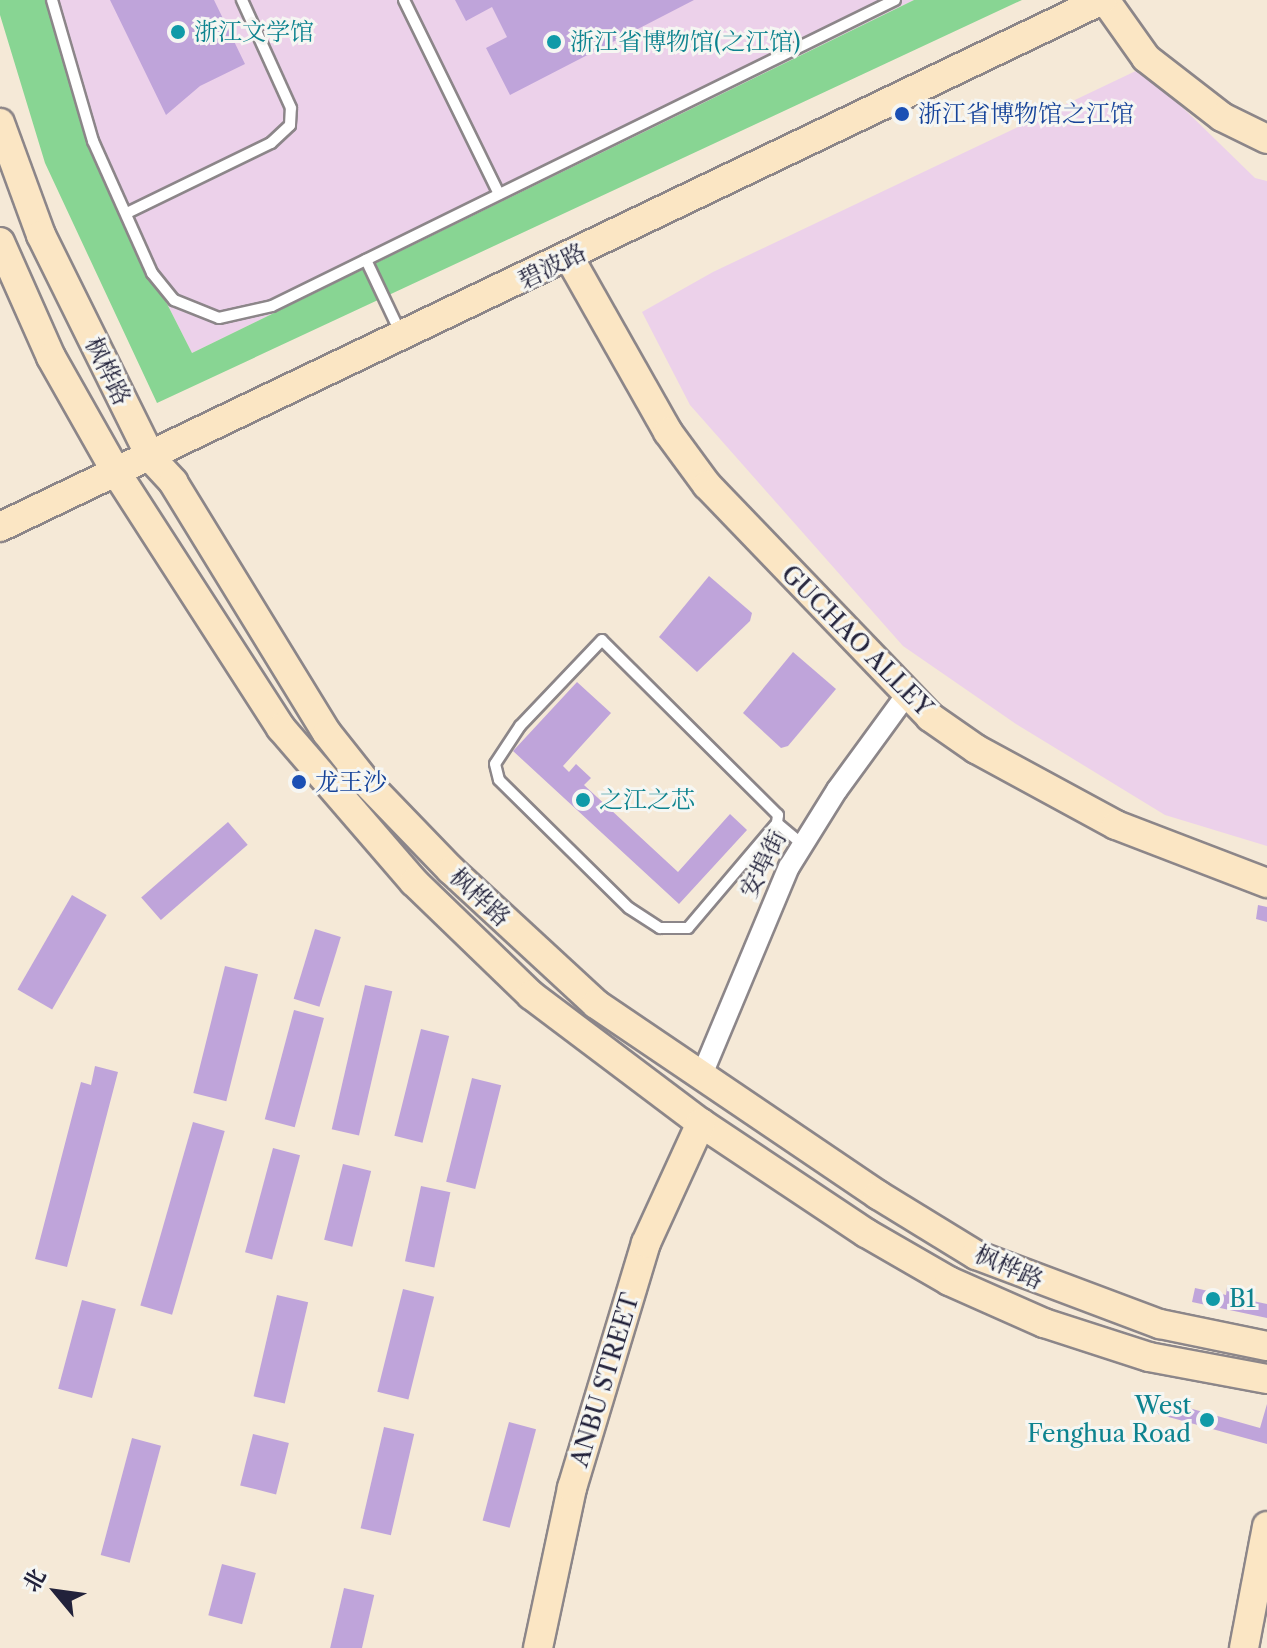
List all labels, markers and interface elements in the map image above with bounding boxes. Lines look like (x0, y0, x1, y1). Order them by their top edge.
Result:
place label: 浙江文学馆 (194, 18, 314, 46)
marker: 浙江文学馆 (169, 23, 187, 41)
place label: 浙江省博物馆(之江馆) (570, 28, 801, 56)
marker: 浙江省博物馆(之江馆) (545, 33, 563, 51)
place label: 浙江省博物馆之江馆 (918, 100, 1134, 128)
marker: 浙江省博物馆之江馆 (893, 105, 911, 123)
street label: 碧波路 (513, 237, 591, 295)
street label: 枫桦路 (79, 332, 137, 410)
street label: GUCHAO ALLEY (775, 559, 939, 723)
place label: 龙王沙 (315, 768, 387, 796)
marker: 龙王沙 (290, 773, 308, 791)
place label: 之江之芯 (599, 786, 695, 814)
marker: 之江之芯 (574, 791, 592, 809)
street label: 安埠街 (734, 825, 792, 903)
street label: 枫桦路 (444, 862, 516, 932)
street label: 枫桦路 (970, 1239, 1048, 1295)
place label: B1 (1229, 1285, 1256, 1313)
street label: ANBU STREET (565, 1290, 645, 1470)
marker: B1 (1204, 1290, 1222, 1308)
place label: West Fenghua Road (1027, 1392, 1191, 1448)
marker: West Fenghua Road (1198, 1411, 1216, 1429)
north arrow (16, 1552, 96, 1632)
text: 北 (17, 1564, 52, 1596)

